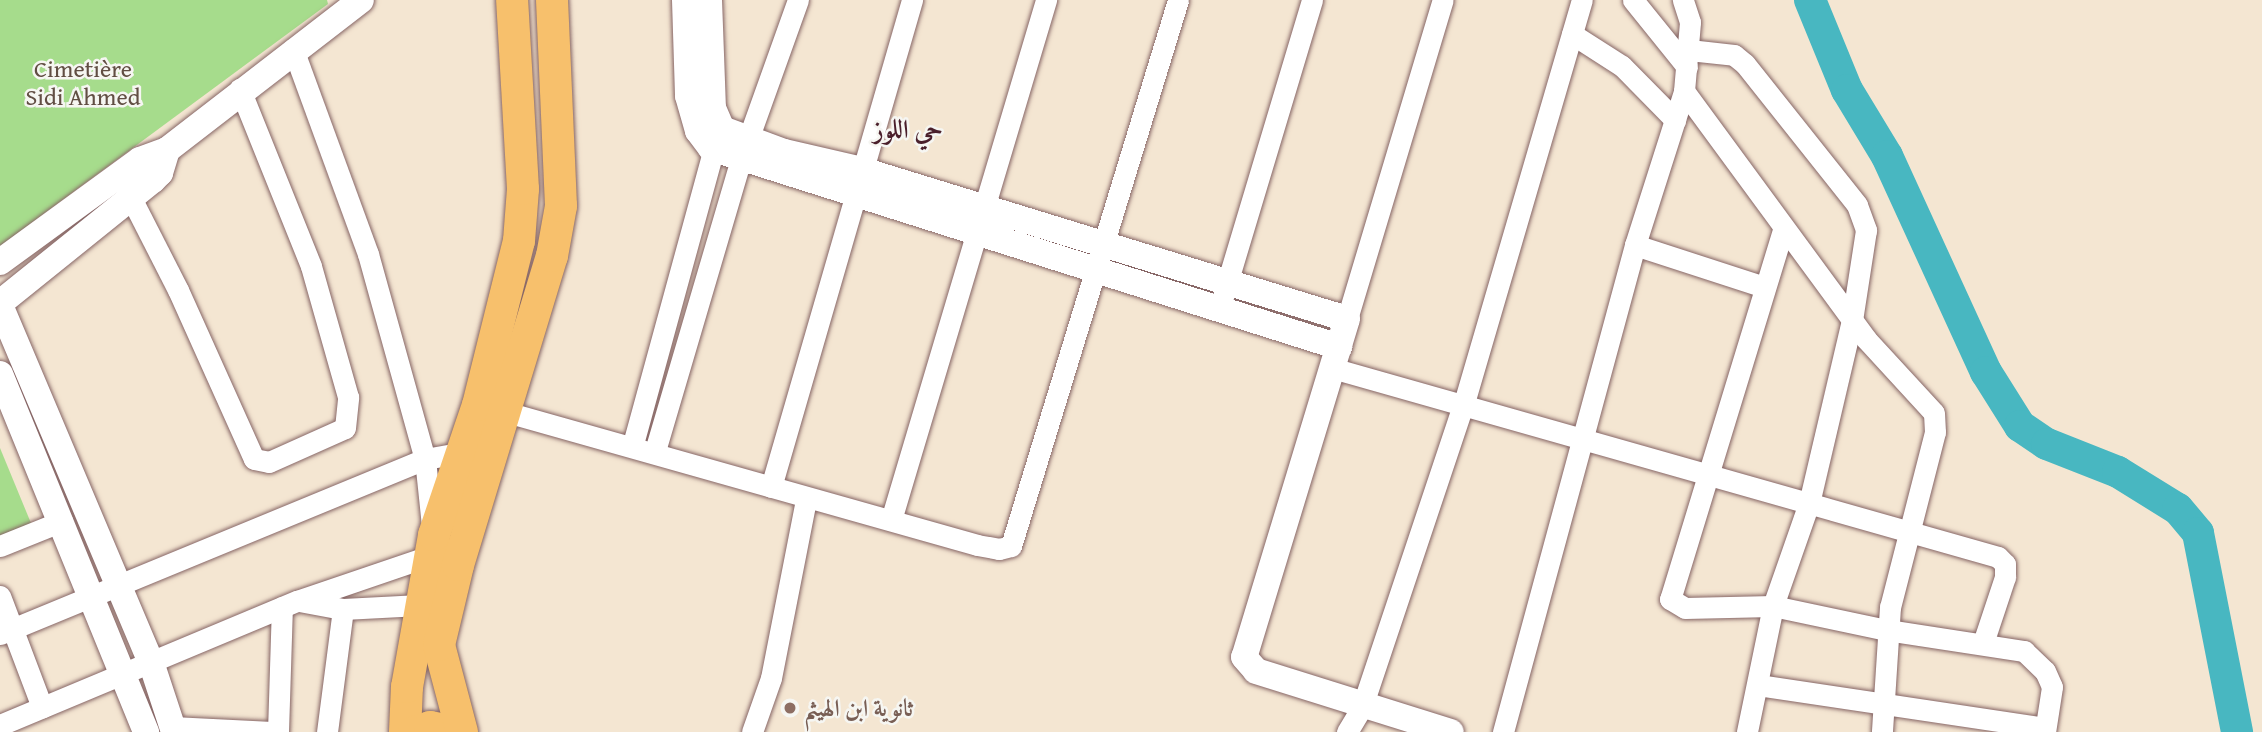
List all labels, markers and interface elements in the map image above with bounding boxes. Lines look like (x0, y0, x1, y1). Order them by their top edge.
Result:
park label: Cimetière Sidi Ahmed (26, 55, 140, 111)
district label: حي اللوز (873, 113, 943, 145)
place label: ثانوية ابن الهيثم (804, 694, 913, 722)
marker: ثانوية ابن الهيثم (782, 700, 798, 716)

